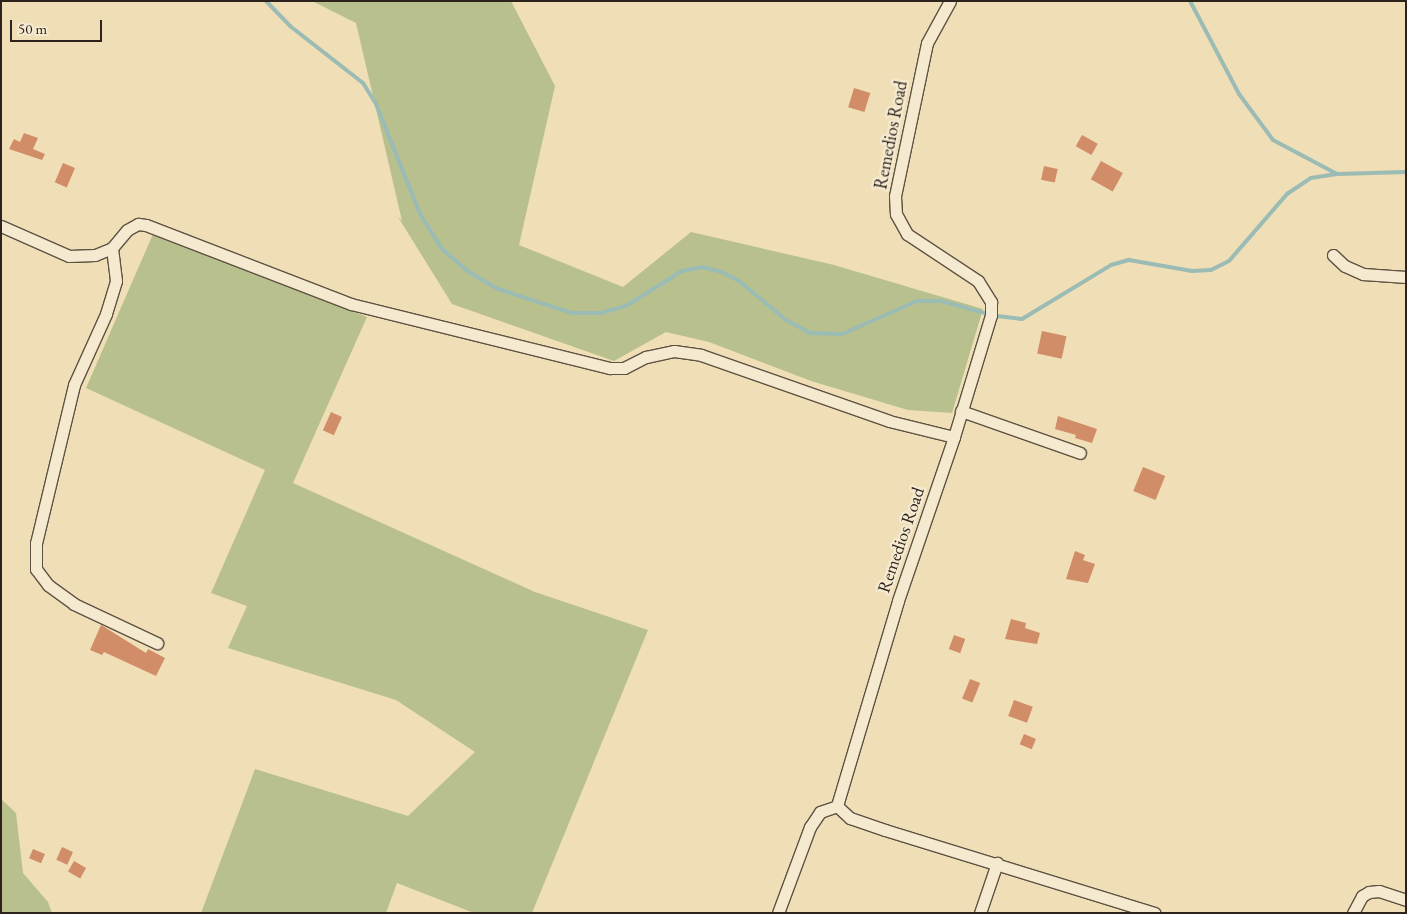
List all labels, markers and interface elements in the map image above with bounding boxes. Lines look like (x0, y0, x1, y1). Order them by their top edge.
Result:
scale bar (12, 10, 105, 42)
text: 50 m (18, 19, 47, 38)
street label: Remedios Road (870, 79, 912, 191)
street label: Remedios Road (873, 484, 929, 596)

